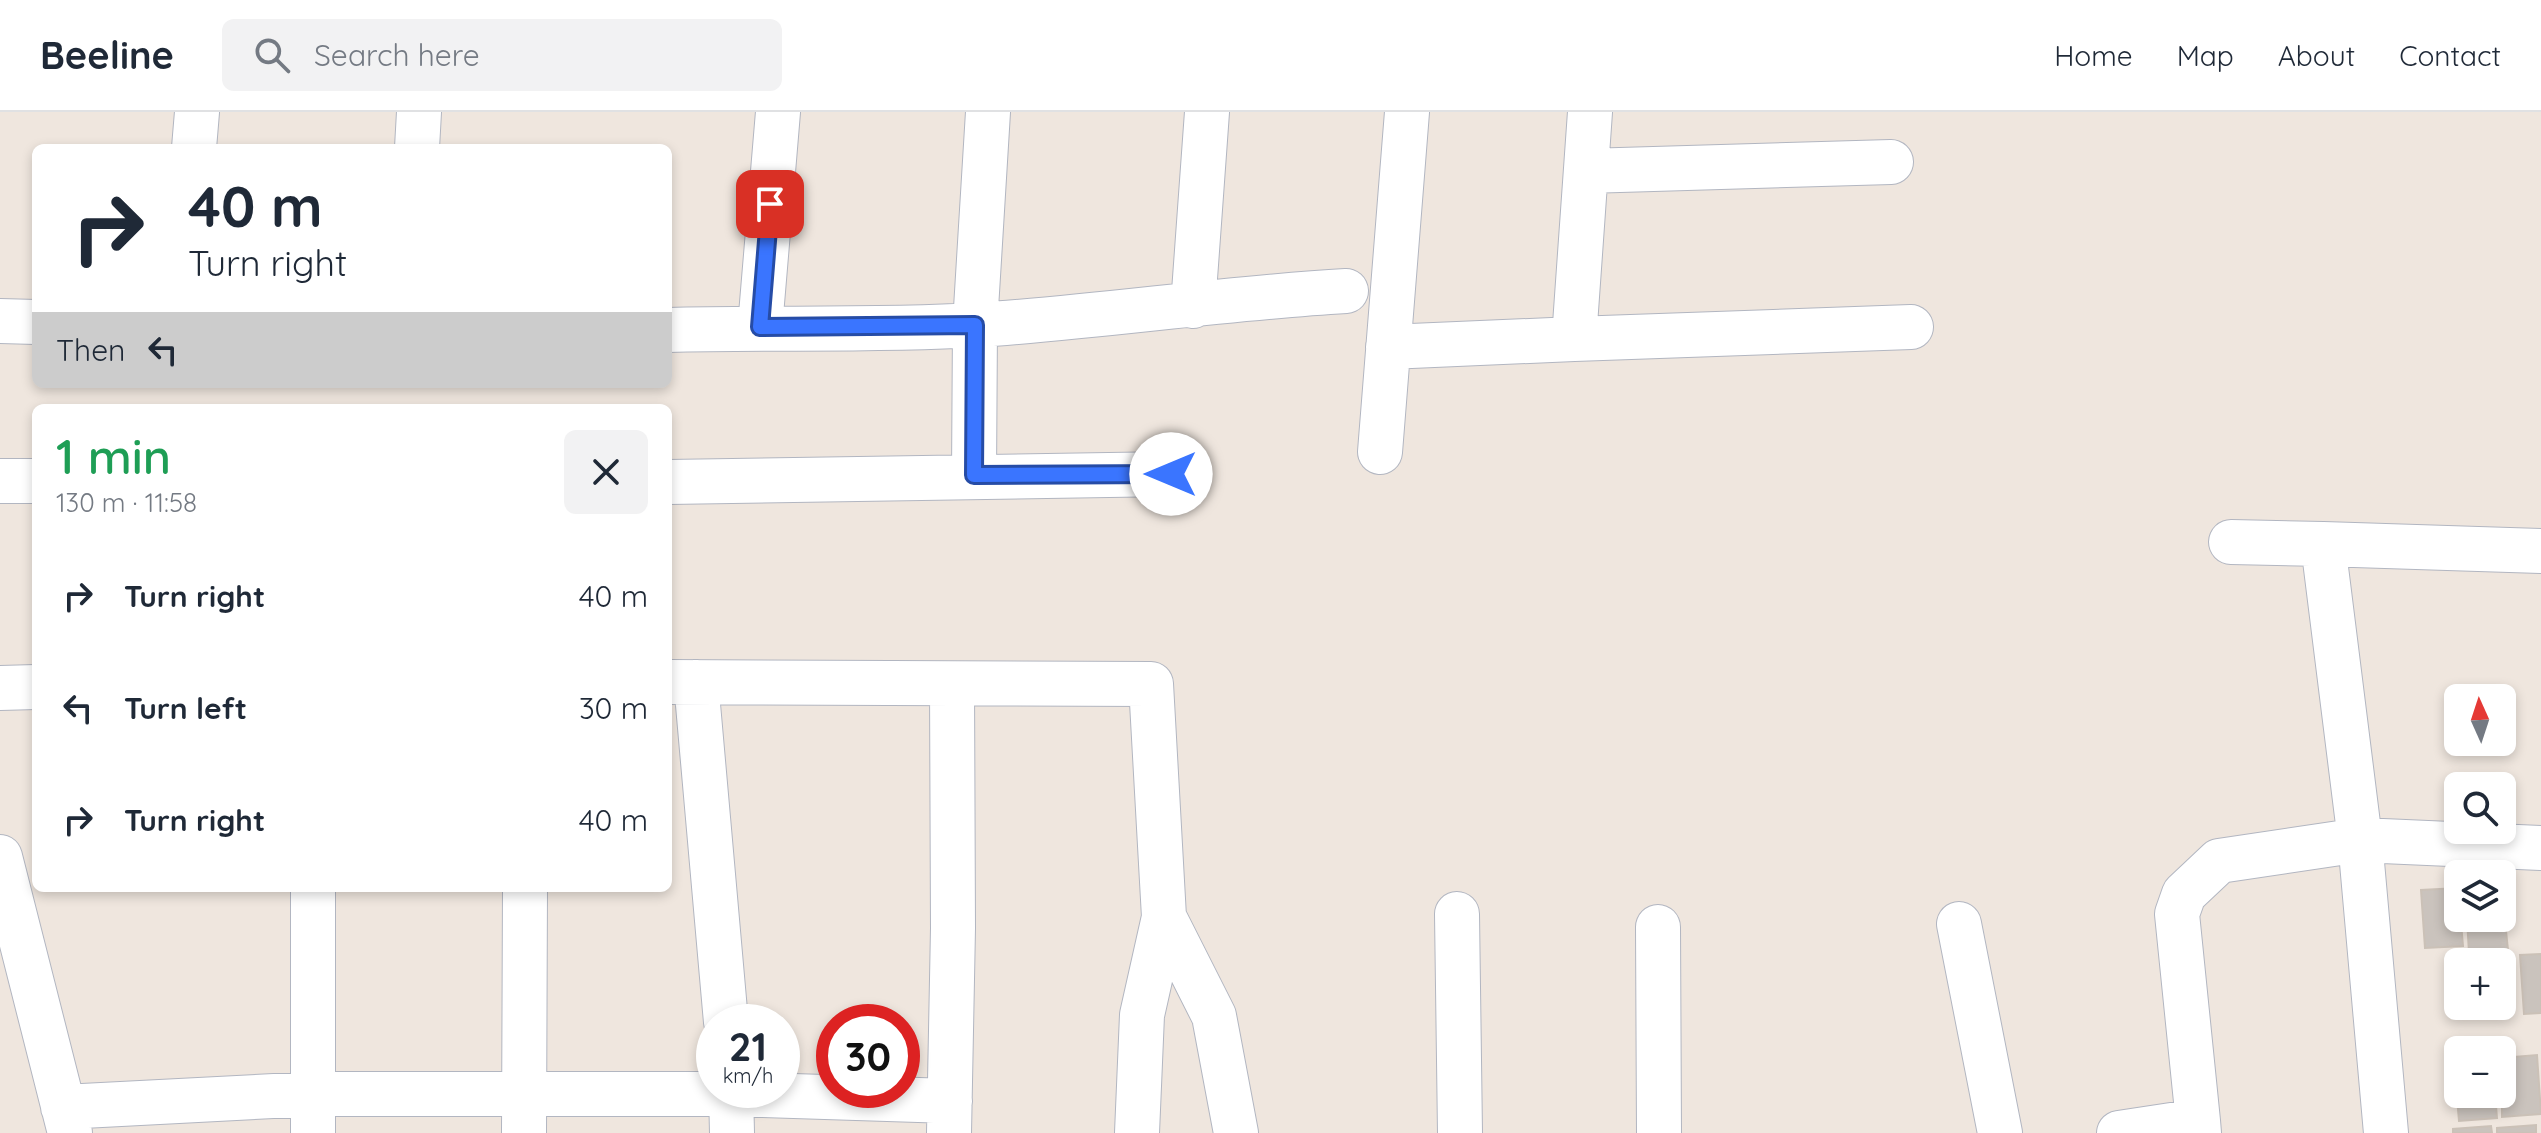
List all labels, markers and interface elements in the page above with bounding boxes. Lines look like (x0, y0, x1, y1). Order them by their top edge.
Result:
search box (222, 19, 782, 91)
text: Beeline (40, 31, 174, 79)
icon: search (250, 33, 294, 77)
text: Search here (314, 36, 480, 74)
text: Home (2054, 38, 2133, 73)
text: Map (2177, 38, 2234, 73)
text: About (2278, 38, 2355, 73)
text: Contact (2399, 38, 2501, 73)
pin (736, 170, 804, 238)
text: 40 m (188, 171, 323, 241)
icon: right (56, 176, 160, 280)
icon: arrive (748, 182, 792, 226)
text: Turn right (188, 240, 347, 285)
icon: left (141, 328, 185, 372)
text: Then (56, 331, 125, 369)
text: 1 min (56, 426, 171, 486)
button: close (564, 430, 648, 514)
position arrow (1129, 432, 1213, 516)
text: 130 m · 11:58 (56, 486, 197, 519)
icon: right (56, 574, 100, 618)
text: Turn right (124, 577, 265, 615)
text: 40 m (579, 577, 648, 615)
north arrow (2444, 684, 2516, 756)
map controls (2444, 684, 2516, 1108)
icon: left (56, 686, 100, 730)
text: Turn left (124, 689, 247, 727)
text: 30 m (579, 689, 648, 727)
button: search (2444, 772, 2516, 844)
icon: right (56, 798, 100, 842)
text: Turn right (124, 801, 265, 839)
text: 40 m (579, 801, 648, 839)
button: layers (2444, 860, 2516, 932)
button: + (2444, 948, 2516, 1020)
speed limit sign: 30 (816, 1004, 920, 1108)
text: 21 (729, 1021, 767, 1071)
button: − (2444, 1036, 2516, 1108)
text: km/h (723, 1063, 773, 1088)

